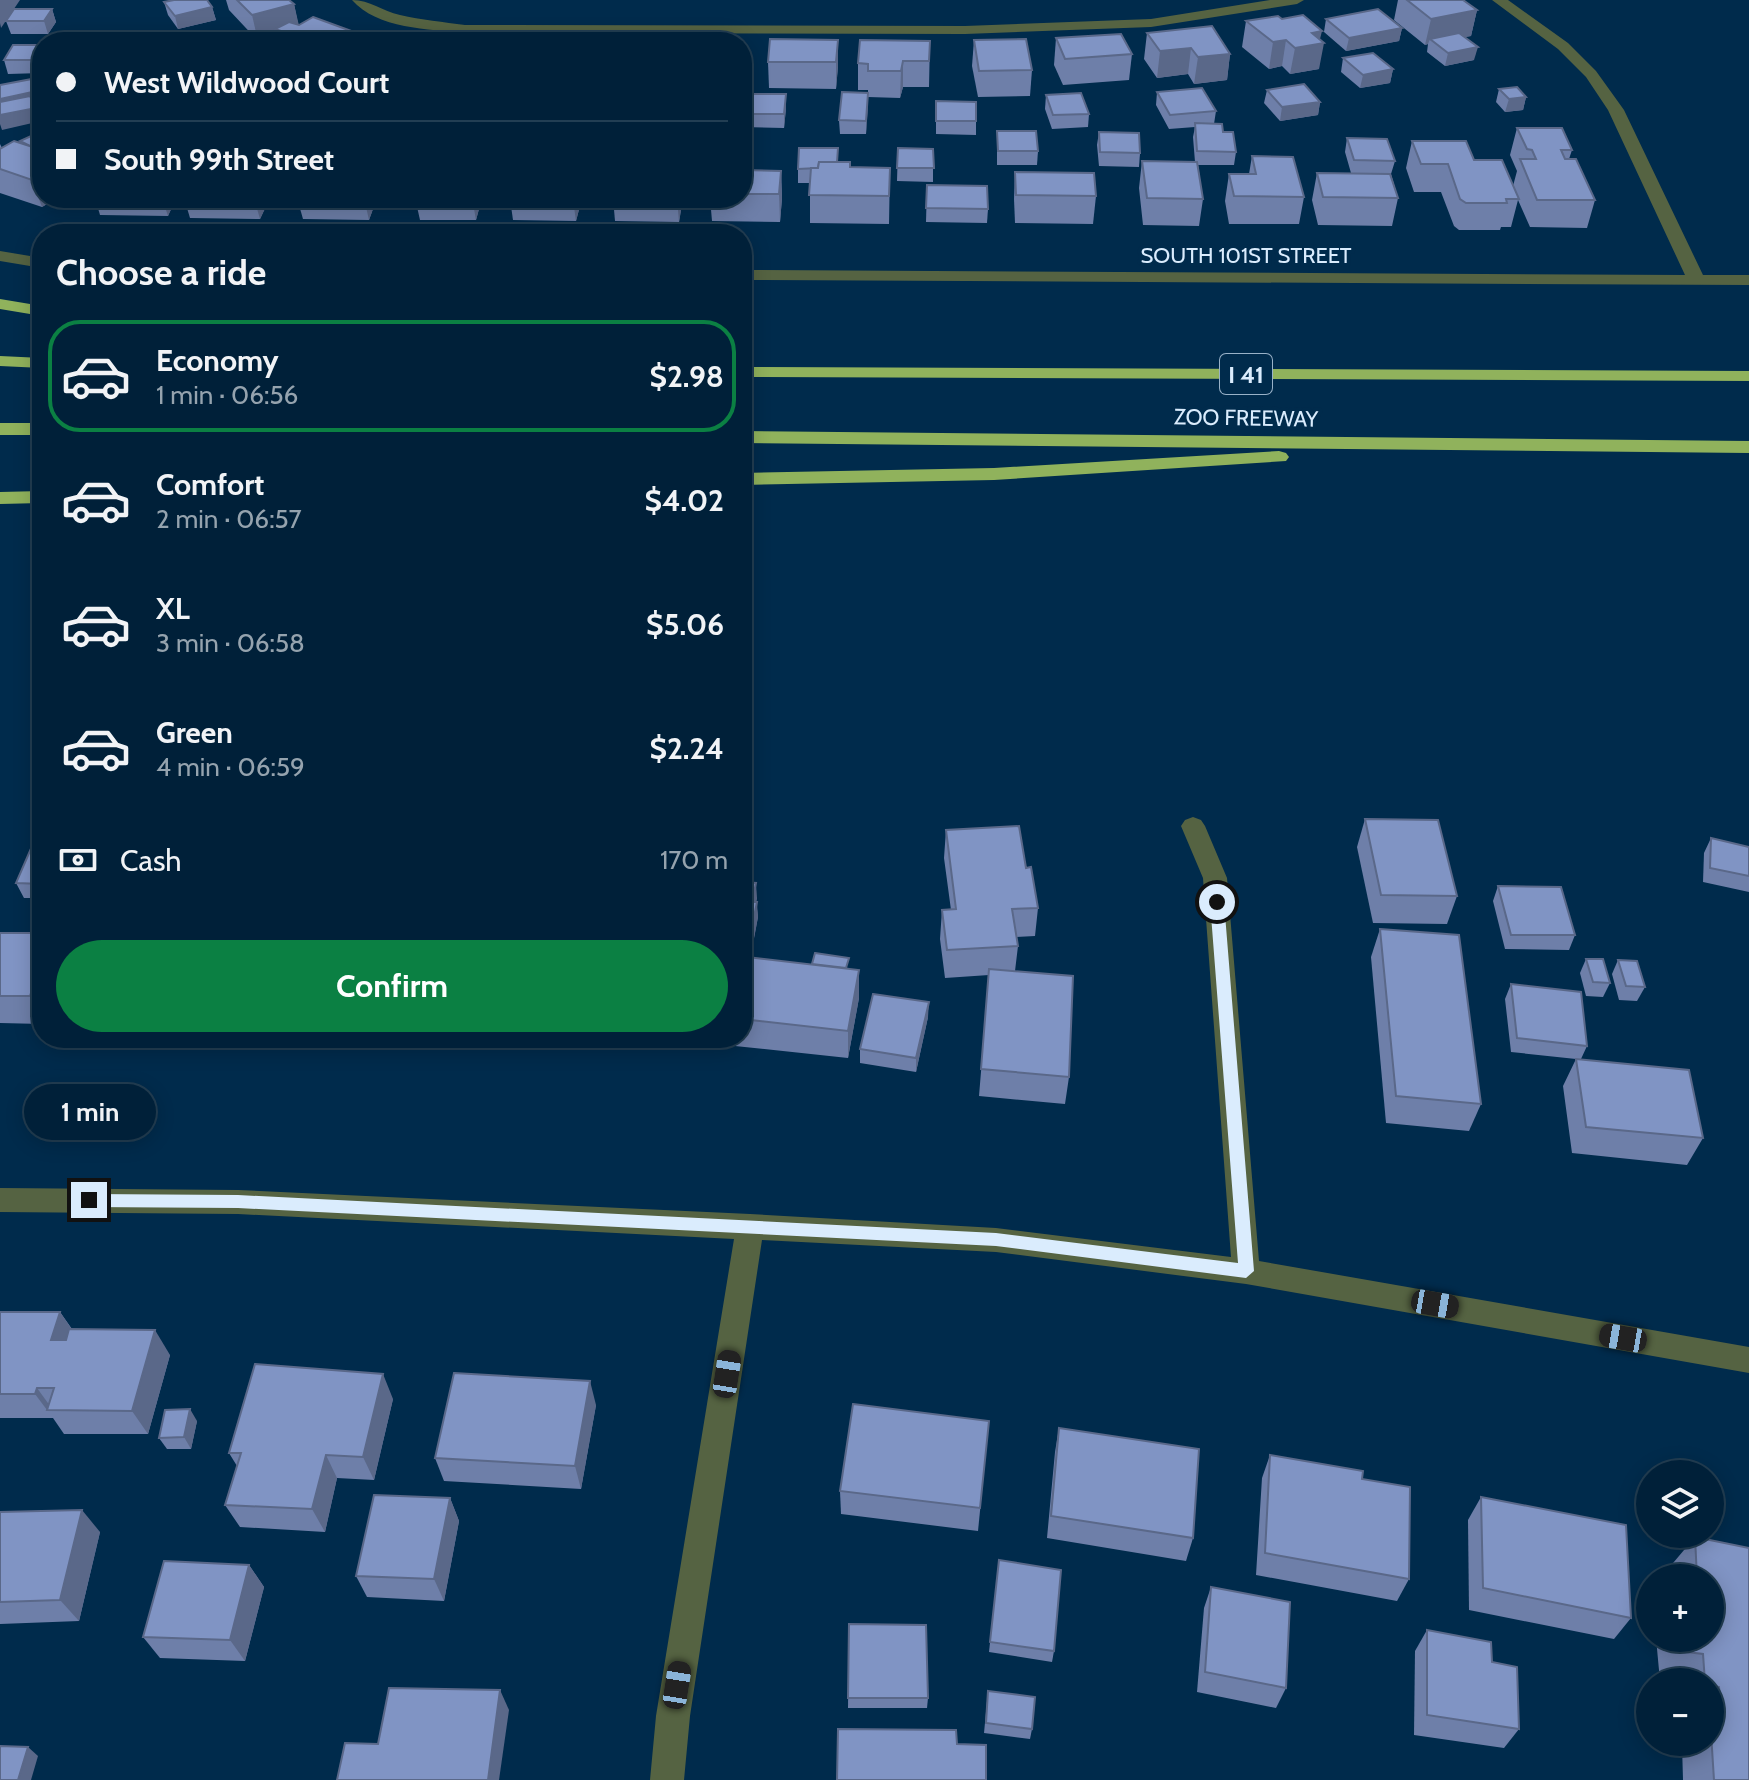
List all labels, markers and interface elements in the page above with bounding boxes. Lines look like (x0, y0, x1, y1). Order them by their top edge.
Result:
text: West Wildwood Court (104, 64, 389, 101)
text: South 99th Street (104, 141, 334, 178)
street label: SOUTH 101ST STREET (1140, 242, 1352, 269)
text: Choose a ride (56, 250, 266, 294)
icon: car (60, 340, 132, 412)
text: Economy (156, 342, 279, 379)
road number: I 41 (1220, 354, 1272, 394)
text: $2.98 (650, 358, 724, 395)
text: 1 min · 06:56 (156, 379, 298, 411)
street label: ZOO FREEWAY (1174, 403, 1319, 433)
icon: car (60, 464, 132, 536)
text: Comfort (156, 466, 264, 503)
text: $4.02 (645, 482, 724, 519)
text: 2 min · 06:57 (156, 503, 302, 535)
icon: car (60, 588, 132, 660)
text: XL (156, 590, 190, 627)
text: $5.06 (646, 606, 724, 643)
text: 3 min · 06:58 (156, 627, 305, 659)
icon: car (60, 712, 132, 784)
text: Green (156, 714, 233, 751)
text: $2.24 (650, 730, 724, 767)
text: 4 min · 06:59 (156, 751, 305, 783)
icon: cash (56, 838, 100, 882)
text: Cash (120, 842, 182, 879)
text: 170 m (660, 844, 728, 876)
route start (1199, 884, 1235, 920)
button: Confirm (56, 940, 728, 1032)
callout: 1 min (23, 1084, 155, 1140)
text: 1 min (61, 1096, 119, 1128)
route end (71, 1182, 107, 1218)
car (1409, 1288, 1461, 1320)
car (1597, 1322, 1649, 1354)
car (711, 1348, 743, 1400)
map controls (1636, 1460, 1724, 1756)
button: layers (1636, 1460, 1724, 1548)
button: + (1636, 1564, 1724, 1652)
car (661, 1659, 693, 1711)
button: − (1636, 1668, 1724, 1756)

